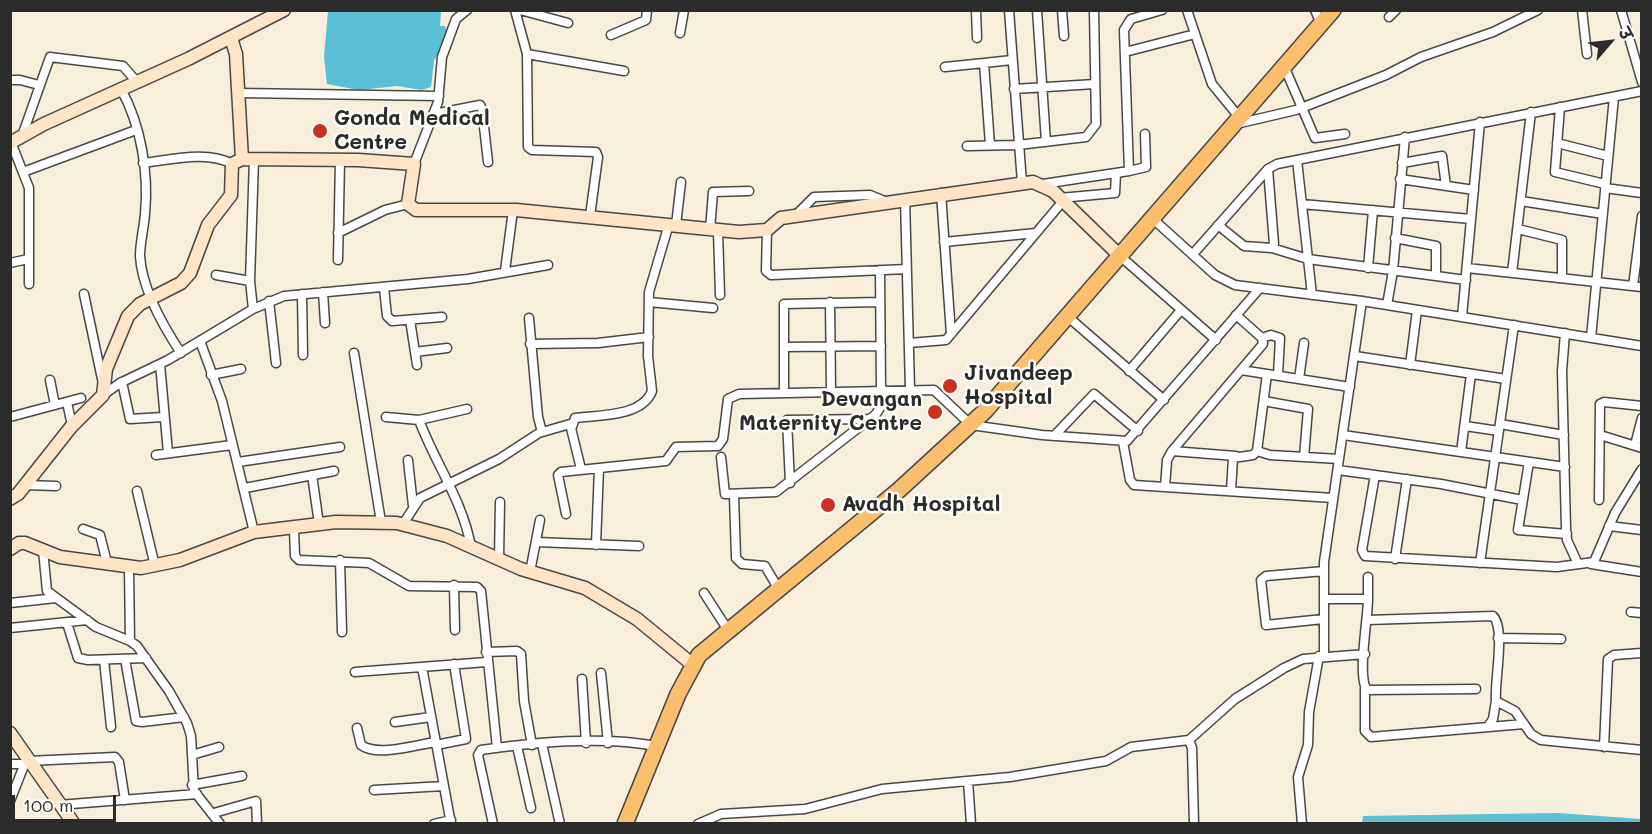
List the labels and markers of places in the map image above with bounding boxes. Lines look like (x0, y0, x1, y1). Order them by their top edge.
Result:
place label: Gonda Medical Centre (334, 106, 490, 156)
marker: Gonda Medical Centre (311, 122, 329, 140)
place label: Jivandeep Hospital (964, 361, 1073, 411)
marker: Jivandeep Hospital (941, 377, 959, 395)
place label: Devangan Maternity Centre (739, 387, 922, 437)
marker: Devangan Maternity Centre (926, 403, 944, 421)
place label: Avadh Hospital (842, 492, 1000, 518)
marker: Avadh Hospital (819, 496, 837, 514)

